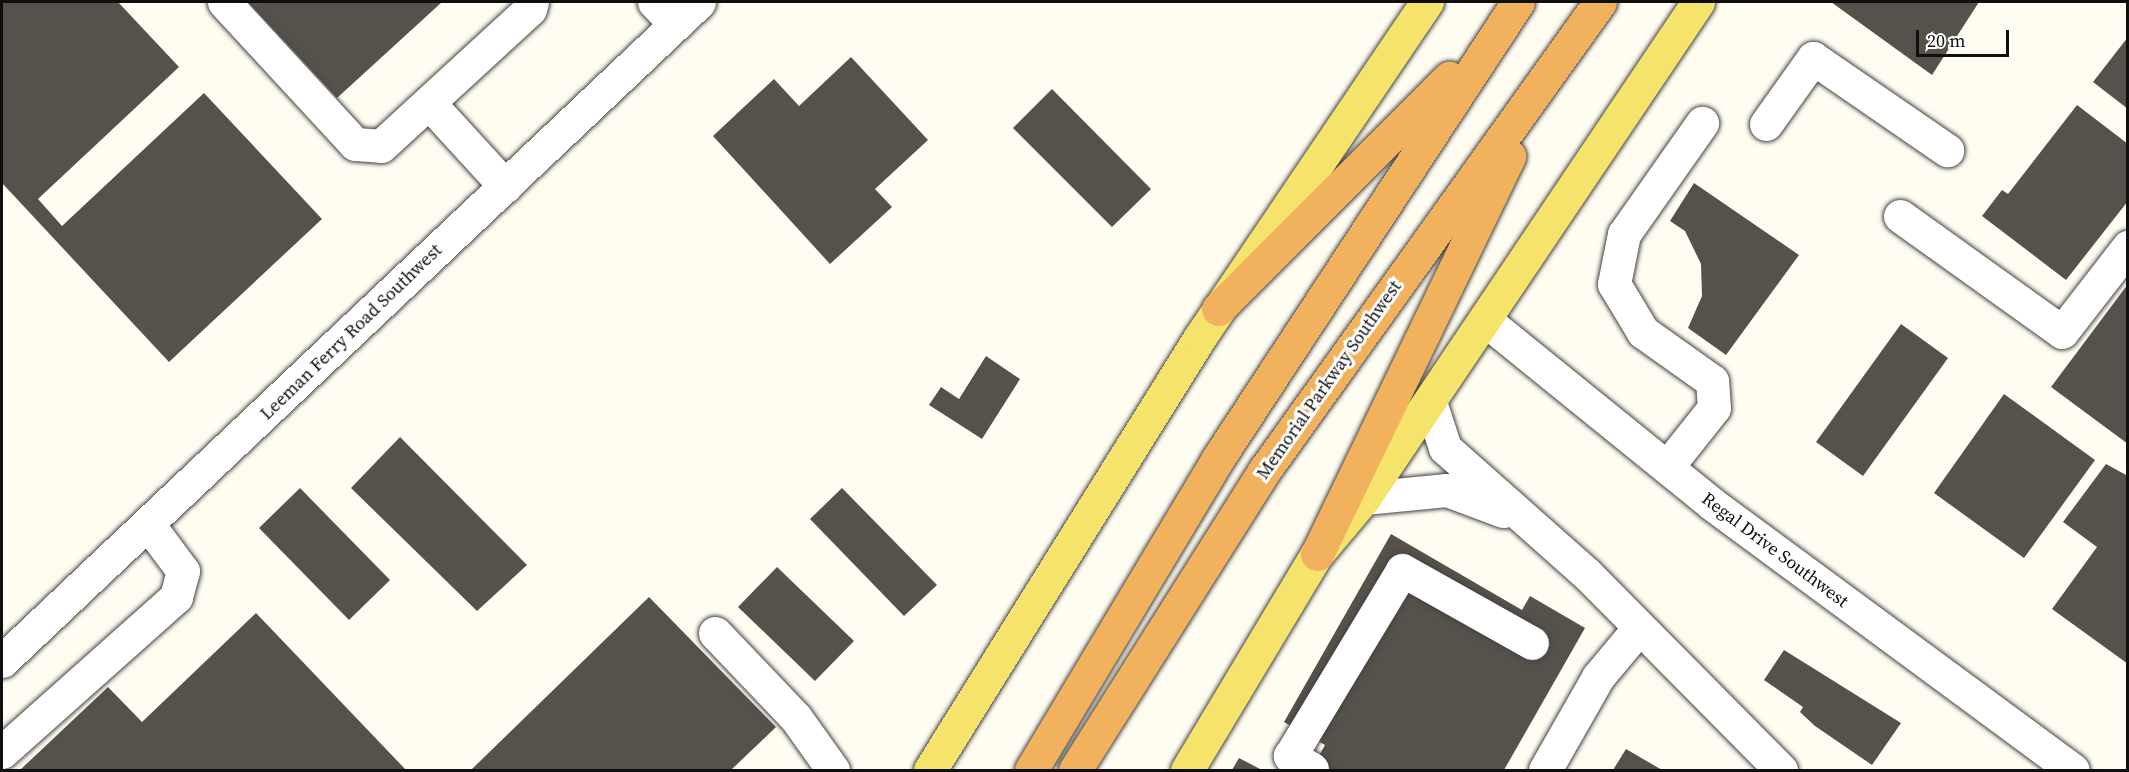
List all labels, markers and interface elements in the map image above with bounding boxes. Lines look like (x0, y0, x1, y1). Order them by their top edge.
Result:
scale bar (1919, 18, 2012, 56)
text: 20 m (1927, 28, 1965, 53)
street label: Leeman Ferry Road Southwest (256, 240, 446, 424)
street label: Memorial Parkway Southwest (1252, 277, 1406, 483)
street label: Regal Drive Southwest (1698, 488, 1852, 612)

